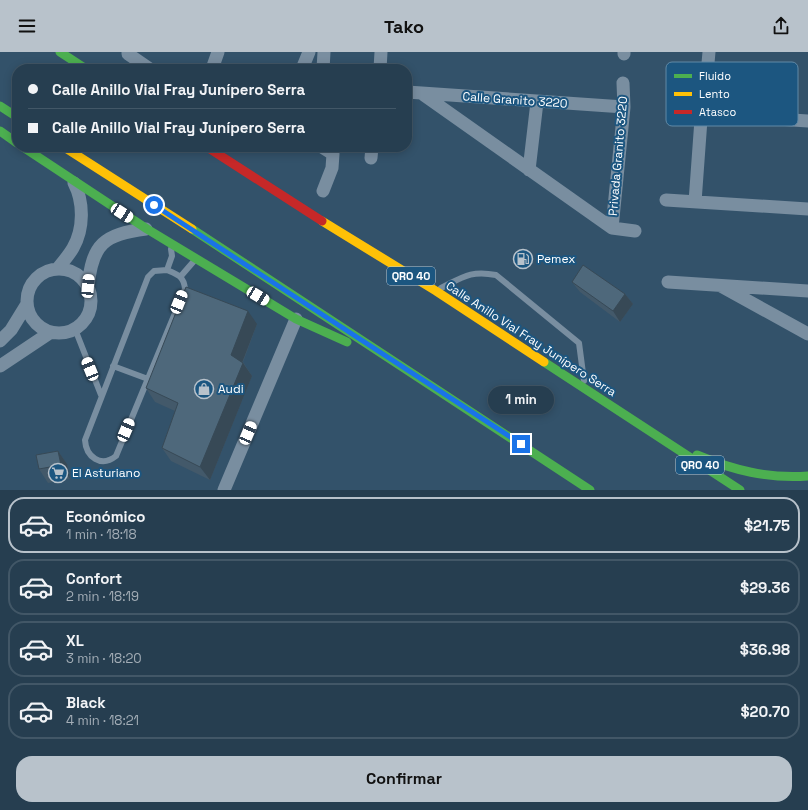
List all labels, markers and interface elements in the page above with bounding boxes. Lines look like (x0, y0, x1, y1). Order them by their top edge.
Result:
icon: menu (16, 15, 38, 37)
text: Tako (384, 15, 424, 38)
icon: share (770, 15, 792, 37)
legend (666, 62, 798, 126)
text: Fluido (699, 69, 731, 83)
text: Calle Anillo Vial Fray Junípero Serra (52, 80, 305, 99)
text: Lento (699, 87, 730, 101)
street label: Calle Granito 3220 (462, 88, 568, 112)
street label: Privada Granito 3220 (605, 95, 631, 217)
text: Atasco (699, 105, 736, 119)
text: Calle Anillo Vial Fray Junípero Serra (52, 118, 305, 137)
route start (145, 196, 163, 214)
car (109, 201, 135, 225)
fuel station icon: Pemex (512, 248, 534, 270)
place label: Pemex (537, 251, 575, 267)
road number: QRO 40 (387, 267, 435, 285)
car (81, 274, 95, 298)
street label: Calle Anillo Vial Fray Junípero Serra (443, 278, 619, 400)
car (245, 285, 271, 307)
car (169, 289, 189, 315)
car (80, 356, 100, 382)
shop icon: Audi (193, 378, 215, 400)
place label: Audi (218, 381, 244, 397)
callout: 1 min (488, 386, 554, 414)
text: 1 min (505, 391, 537, 408)
car (116, 417, 136, 443)
car (238, 420, 258, 446)
route end (512, 435, 530, 453)
road number: QRO 40 (676, 456, 724, 474)
supermarket icon: El Asturiano (47, 462, 69, 484)
place label: El Asturiano (72, 465, 140, 481)
icon: car (18, 507, 54, 543)
text: Económico (66, 507, 145, 526)
text: $21.75 (744, 516, 790, 535)
text: 1 min · 18:18 (66, 526, 137, 543)
icon: car (18, 569, 54, 605)
text: Confort (66, 569, 122, 588)
text: $29.36 (740, 578, 790, 597)
text: 2 min · 18:19 (66, 588, 139, 605)
icon: car (18, 631, 54, 667)
text: XL (66, 631, 84, 650)
text: $36.98 (740, 640, 790, 659)
text: 3 min · 18:20 (66, 650, 142, 667)
icon: car (18, 693, 54, 729)
text: Black (66, 693, 106, 712)
text: $20.70 (741, 702, 790, 721)
text: 4 min · 18:21 (66, 712, 139, 729)
button: Confirmar (16, 756, 792, 802)

